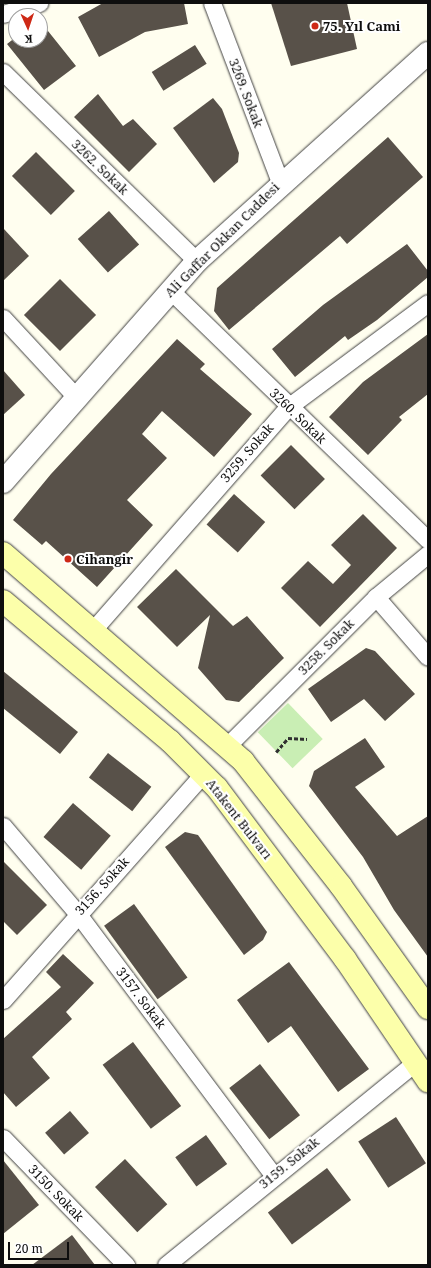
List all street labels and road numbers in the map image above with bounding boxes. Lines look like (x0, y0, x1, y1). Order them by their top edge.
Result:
street label: 3269. Sokak (226, 56, 266, 130)
street label: 3262. Sokak (68, 136, 132, 198)
street label: Ali Gaffar Okkan Caddesi (161, 179, 283, 301)
street label: 3260. Sokak (266, 385, 330, 447)
street label: 3259. Sokak (217, 420, 277, 486)
street label: 3258. Sokak (295, 616, 357, 678)
street label: Atakent Bulvarı (203, 776, 275, 862)
street label: 3156. Sokak (72, 854, 132, 918)
street label: 3157. Sokak (113, 964, 169, 1032)
street label: 3159. Sokak (256, 1134, 322, 1192)
street label: 3150. Sokak (25, 1161, 87, 1225)

